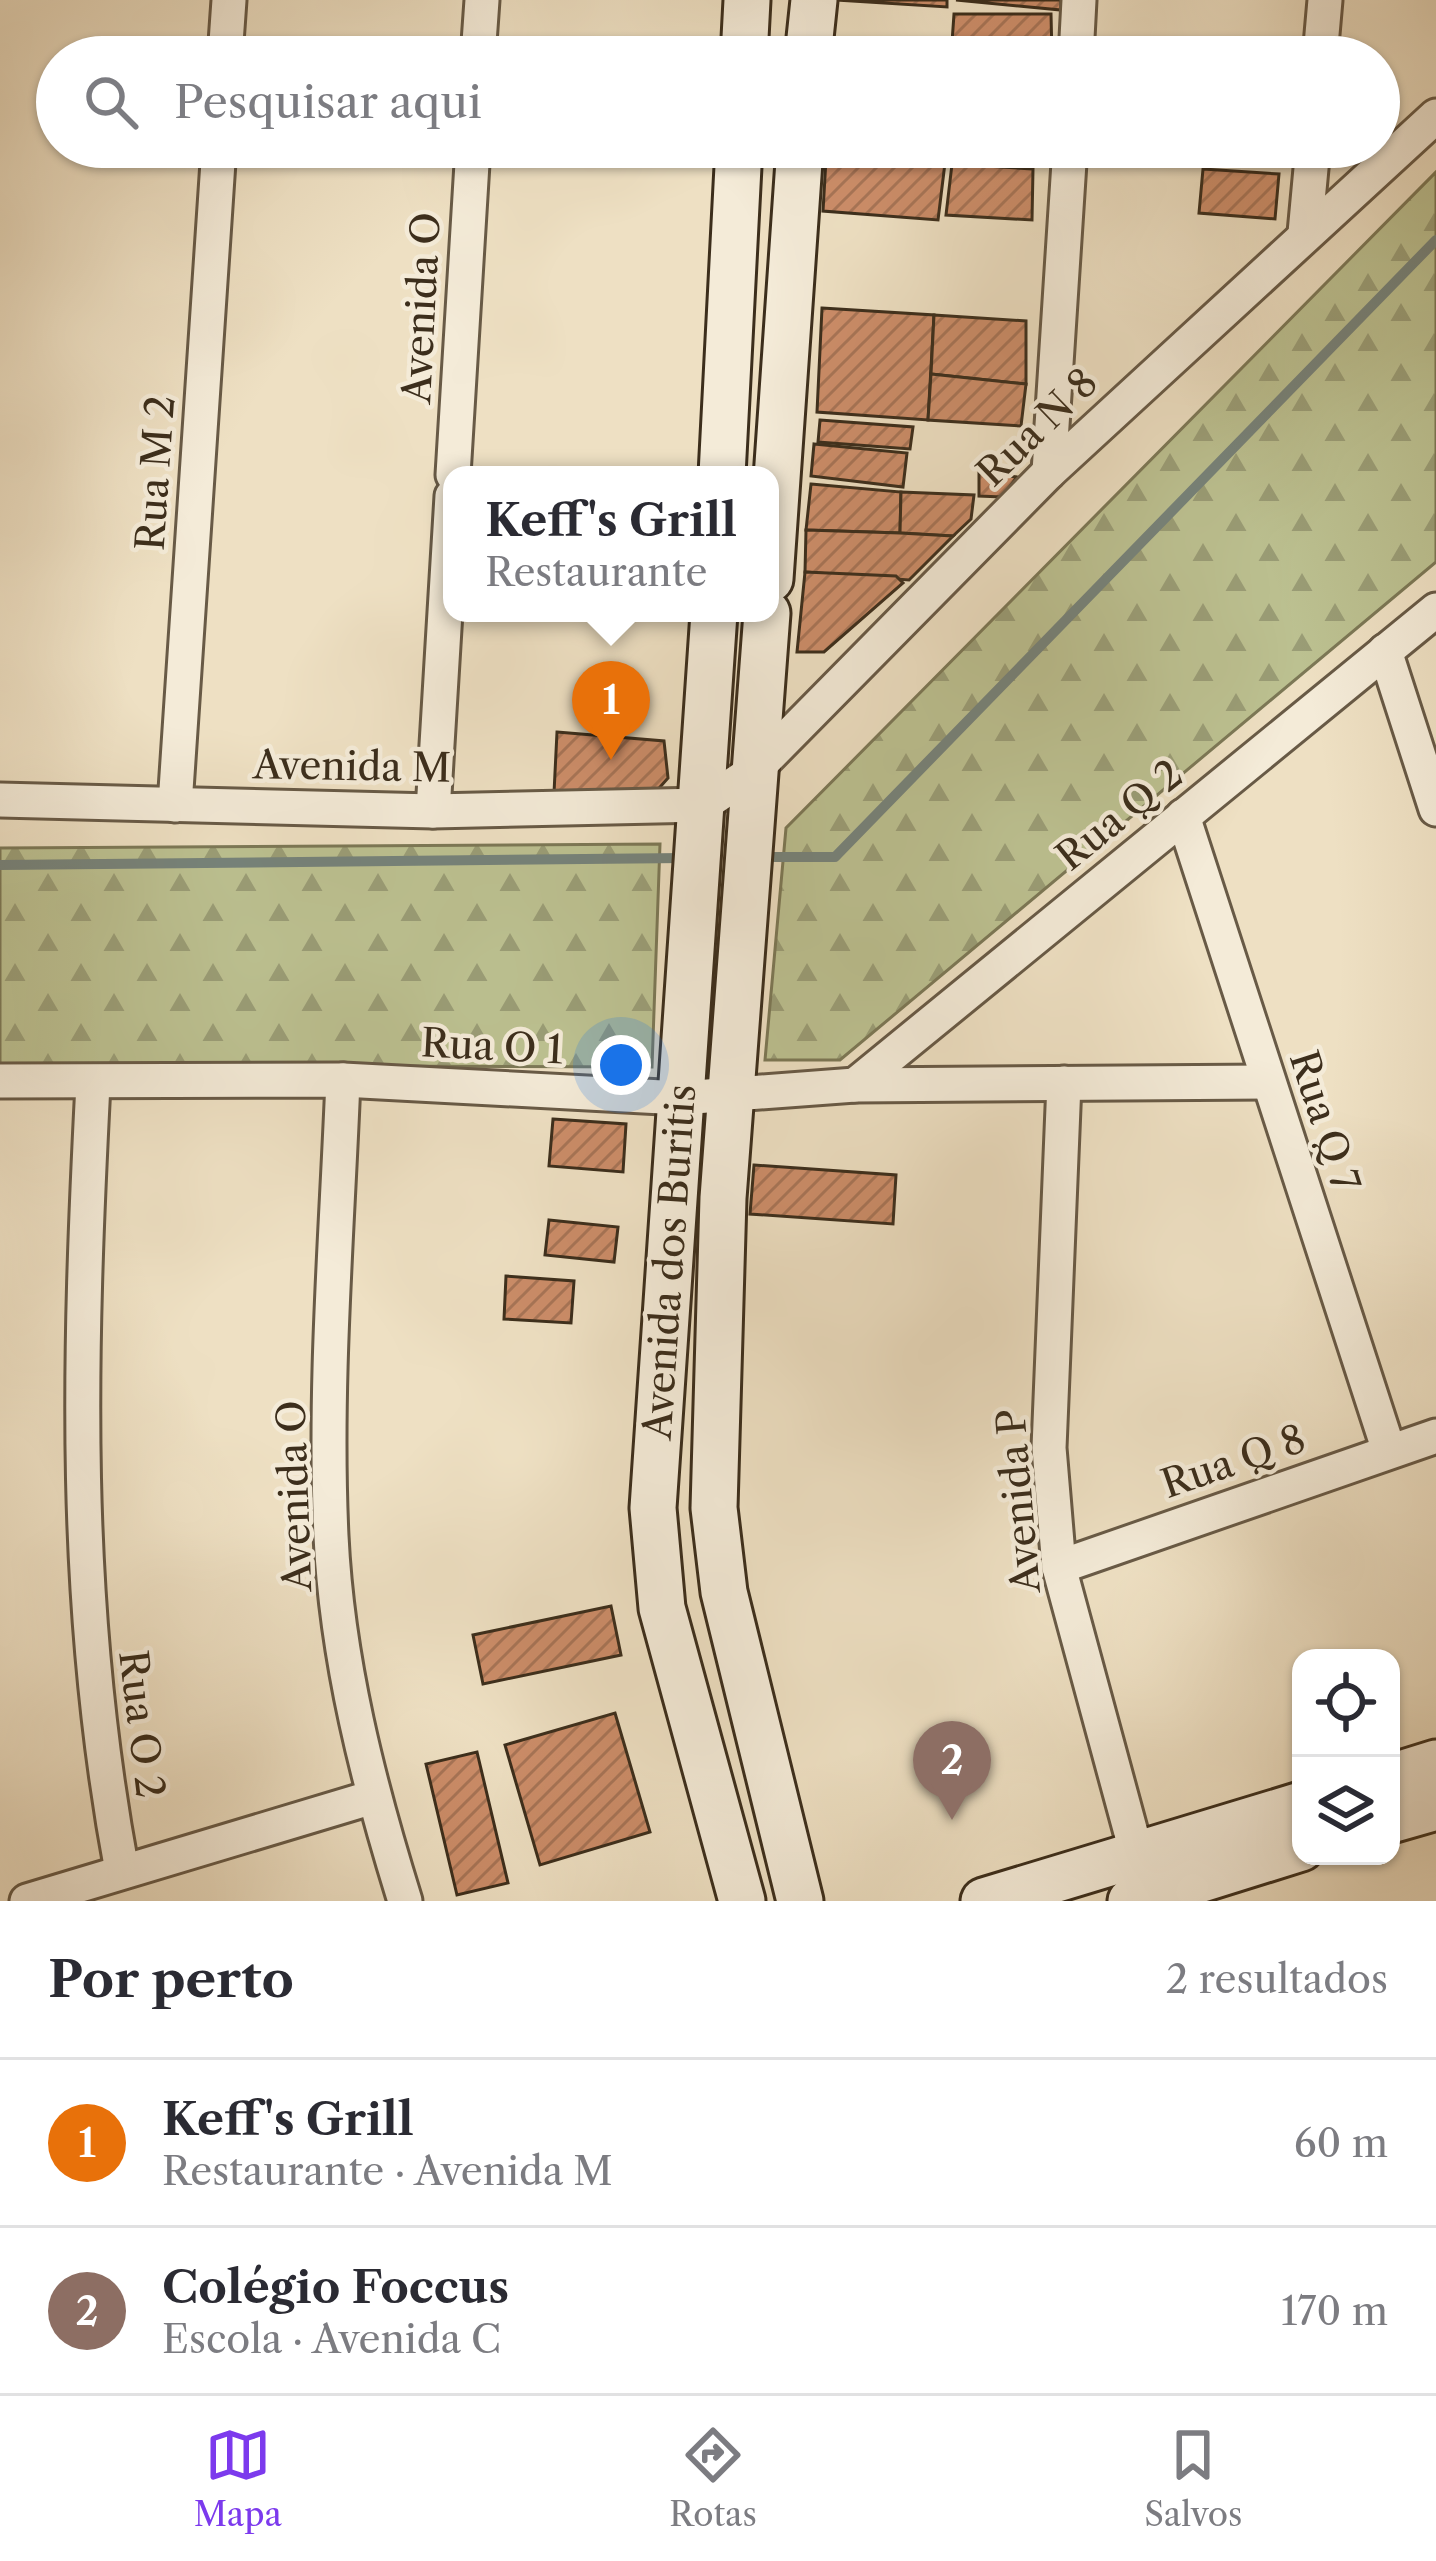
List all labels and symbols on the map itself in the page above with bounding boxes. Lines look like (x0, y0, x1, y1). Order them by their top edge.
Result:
street label: Avenida O (392, 211, 450, 406)
street label: Rua N 8 (967, 358, 1107, 496)
street label: Rua M 2 (126, 394, 184, 552)
pin: 1 (572, 661, 650, 760)
street label: Avenida M (251, 740, 452, 792)
street label: Rua Q 2 (1046, 750, 1192, 880)
street label: Rua O 1 (420, 1018, 564, 1074)
your location (591, 1035, 651, 1095)
street label: Rua Q 7 (1280, 1045, 1370, 1197)
street label: Avenida dos Buritis (633, 1083, 705, 1442)
street label: Avenida O (267, 1400, 321, 1593)
street label: Avenida P (986, 1407, 1050, 1596)
street label: Rua Q 8 (1155, 1414, 1311, 1508)
street label: Rua O 2 (109, 1647, 175, 1801)
pin: 2 (913, 1721, 991, 1820)

